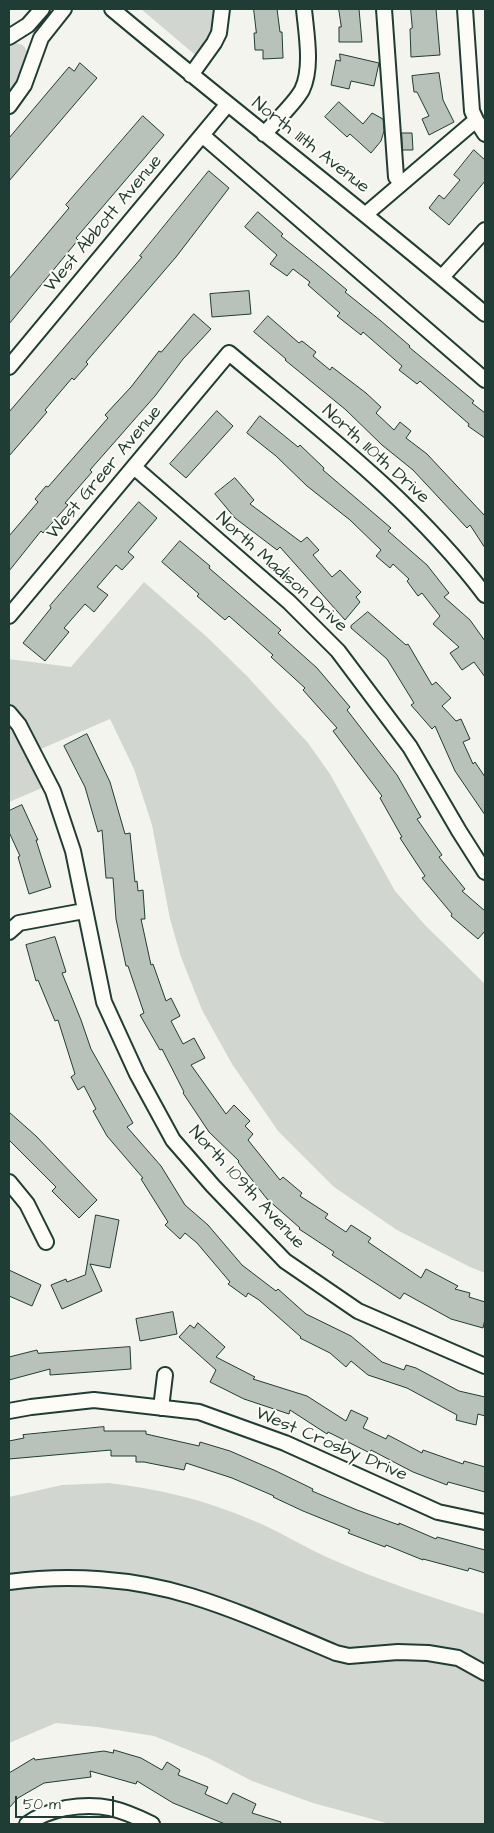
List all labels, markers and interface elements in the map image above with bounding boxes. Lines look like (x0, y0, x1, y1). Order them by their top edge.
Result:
street label: North 111th Avenue (247, 93, 373, 199)
street label: West Abbott Avenue (40, 151, 168, 297)
street label: North 110th Drive (317, 401, 433, 509)
street label: West Greer Avenue (43, 402, 167, 544)
street label: North Madison Drive (211, 508, 351, 638)
street label: North 109th Avenue (183, 1122, 309, 1254)
street label: West Crosby Drive (252, 1403, 410, 1487)
scale bar (18, 1786, 116, 1818)
text: 50 m (23, 1794, 61, 1815)

